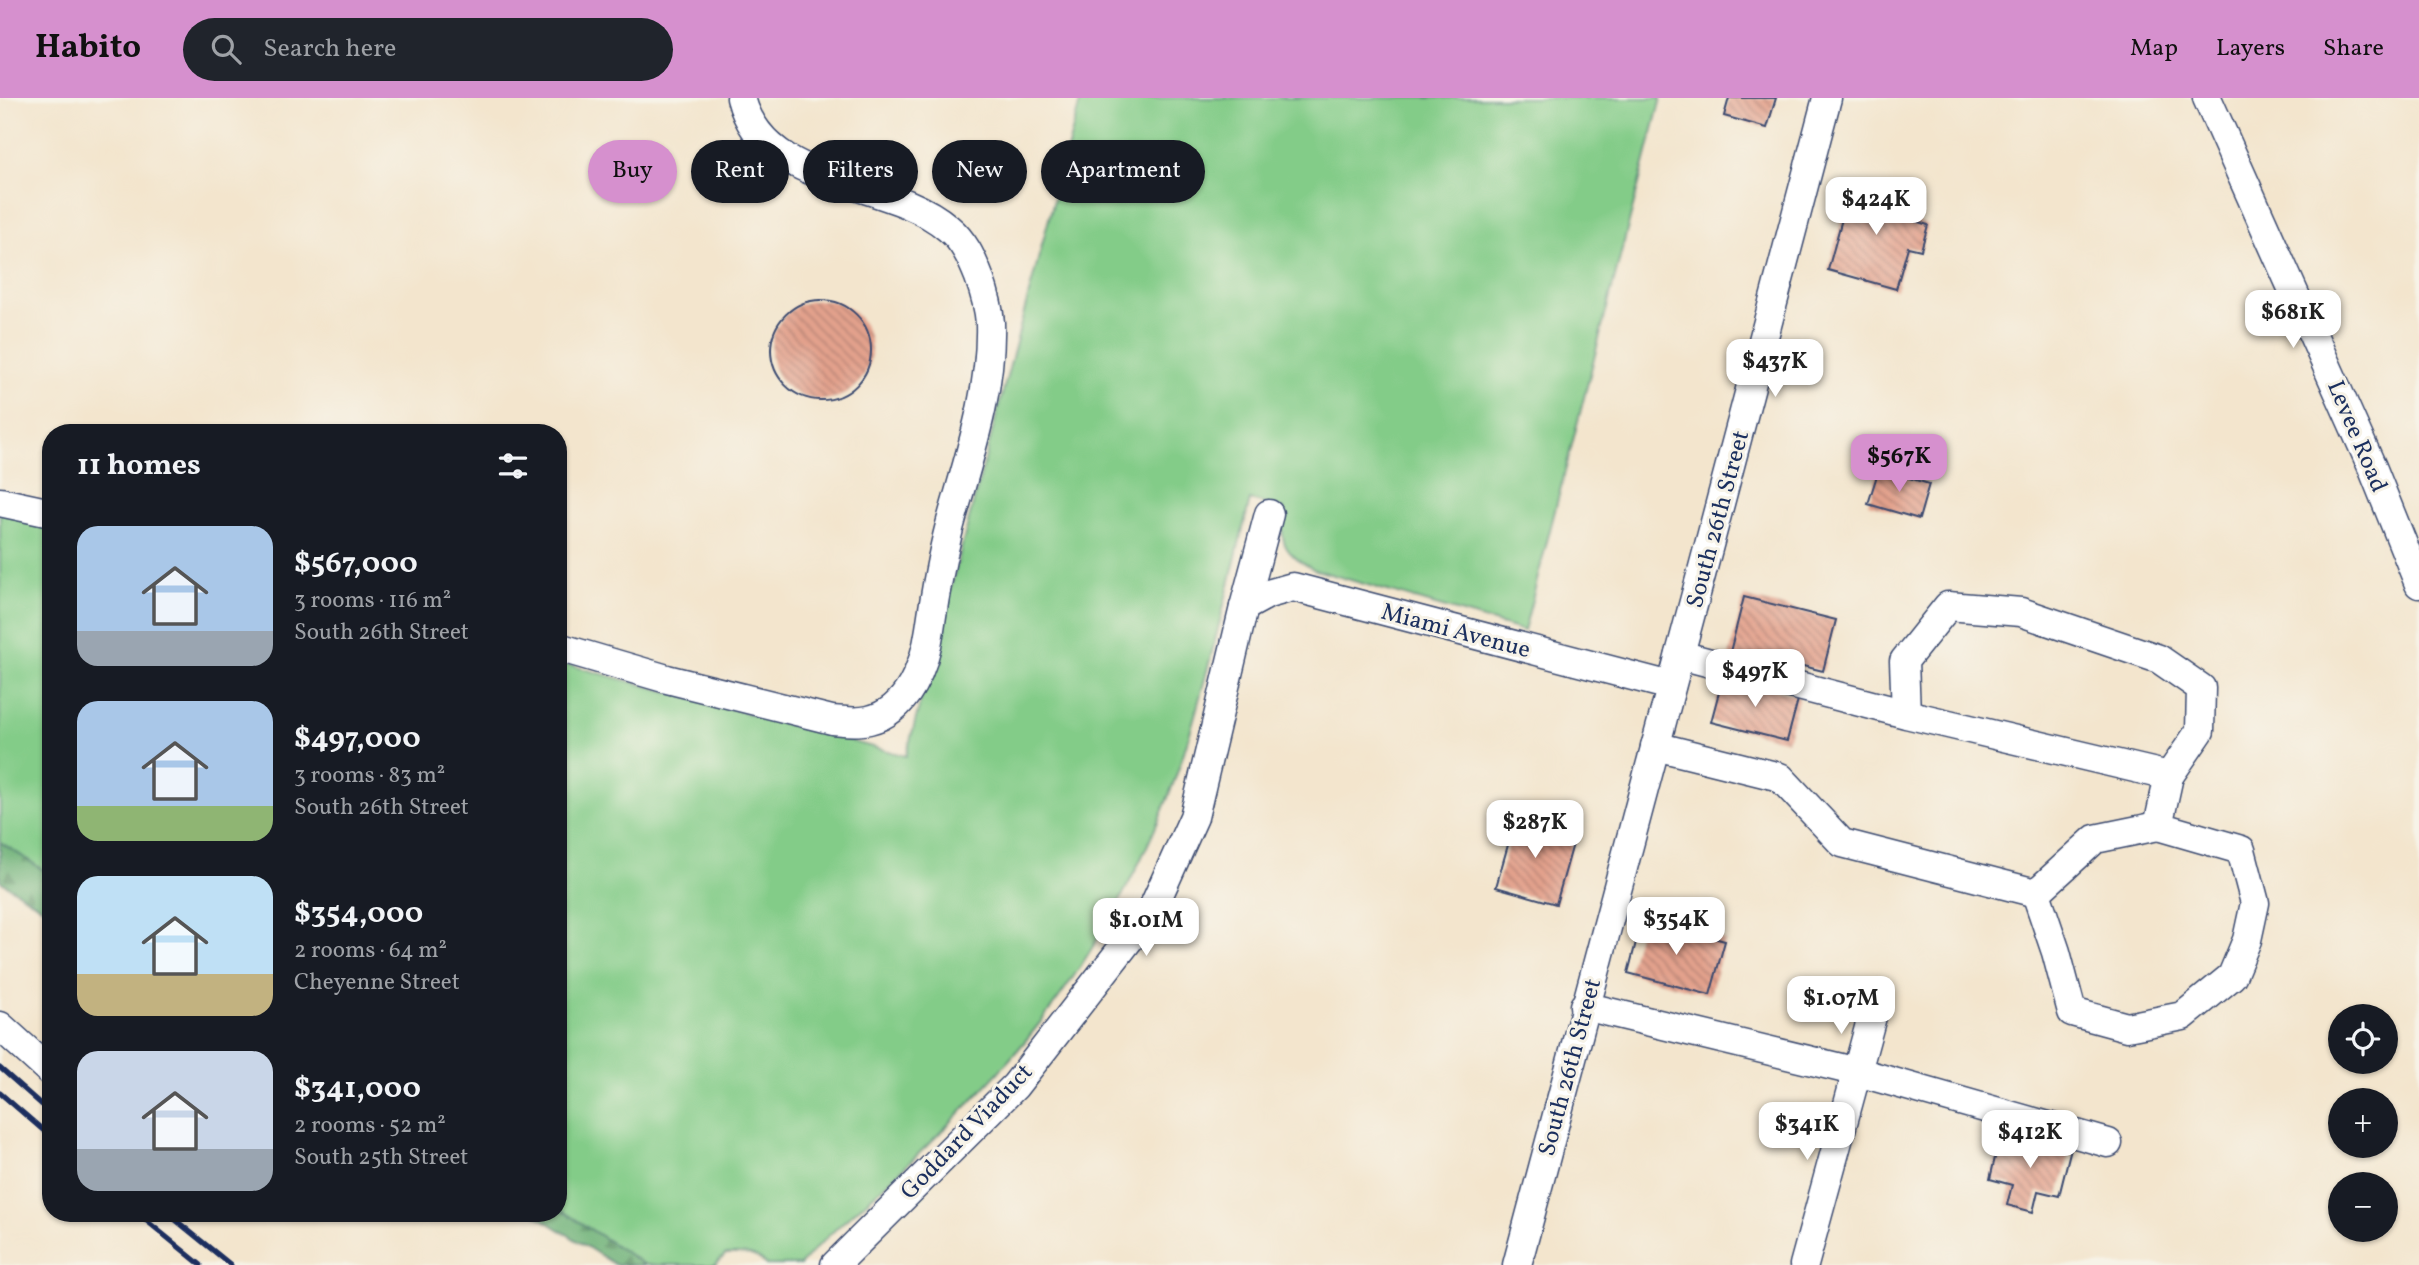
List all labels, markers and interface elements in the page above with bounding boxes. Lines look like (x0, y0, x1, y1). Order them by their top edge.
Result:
search box (183, 18, 673, 81)
text: Habito (35, 26, 141, 72)
icon: search (207, 30, 245, 68)
text: Search here (263, 31, 396, 67)
text: Map (2130, 32, 2178, 66)
text: Layers (2216, 32, 2285, 66)
text: Share (2323, 32, 2384, 66)
chip: Buy (588, 140, 677, 203)
chip: Rent (691, 140, 789, 203)
chip: Filters (803, 140, 918, 203)
chip: New (932, 140, 1027, 203)
chip: Apartment (1041, 140, 1205, 203)
pin: $424K (1827, 178, 1925, 237)
text: $424K (1842, 184, 1911, 216)
pin: $681K (2244, 290, 2342, 350)
text: $681K (2261, 297, 2325, 329)
pin: $437K (1726, 340, 1824, 399)
text: $437K (1742, 346, 1808, 378)
street label: Levee Road (2317, 375, 2395, 498)
street label: South 26th Street (1679, 427, 1759, 612)
pin: $567K (1850, 434, 1948, 494)
text: $567K (1867, 441, 1931, 473)
text: 11 homes (77, 445, 201, 487)
icon: filters (494, 447, 532, 485)
text: $567,000 (294, 543, 418, 585)
icon: home (133, 554, 217, 638)
text: 3 rooms · 116 m² (294, 585, 451, 617)
street label: Miami Avenue (1377, 596, 1534, 668)
text: South 26th Street (294, 617, 469, 649)
pin: $497K (1706, 650, 1804, 709)
text: $497K (1722, 656, 1788, 688)
text: $497,000 (294, 718, 421, 760)
icon: home (133, 729, 217, 813)
text: 3 rooms · 83 m² (294, 760, 445, 792)
text: South 26th Street (294, 792, 469, 824)
pin: $287K (1486, 800, 1584, 860)
text: $287K (1503, 807, 1567, 839)
text: $354,000 (294, 893, 423, 935)
pin: $1.01M (1089, 898, 1203, 958)
pin: $354K (1627, 898, 1725, 957)
icon: home (133, 904, 217, 988)
text: $354K (1643, 904, 1709, 936)
text: $1.01M (1109, 905, 1183, 937)
text: 2 rooms · 64 m² (294, 935, 447, 967)
text: Cheyenne Street (294, 967, 460, 999)
street label: South 26th Street (1531, 975, 1611, 1160)
pin: $1.07M (1784, 976, 1898, 1036)
text: $1.07M (1803, 983, 1879, 1015)
map controls (2328, 1004, 2398, 1242)
button: locate (2328, 1004, 2398, 1074)
street label: Goddard Viaduct (893, 1057, 1041, 1208)
text: $341,000 (294, 1068, 421, 1110)
icon: home (133, 1079, 217, 1163)
button: + (2328, 1088, 2398, 1158)
pin: $341K (1758, 1102, 1856, 1162)
text: $341K (1775, 1109, 1839, 1141)
text: 2 rooms · 52 m² (294, 1110, 446, 1142)
pin: $412K (1981, 1110, 2079, 1170)
text: $412K (1998, 1117, 2062, 1149)
text: South 25th Street (294, 1142, 468, 1174)
button: − (2328, 1172, 2398, 1242)

